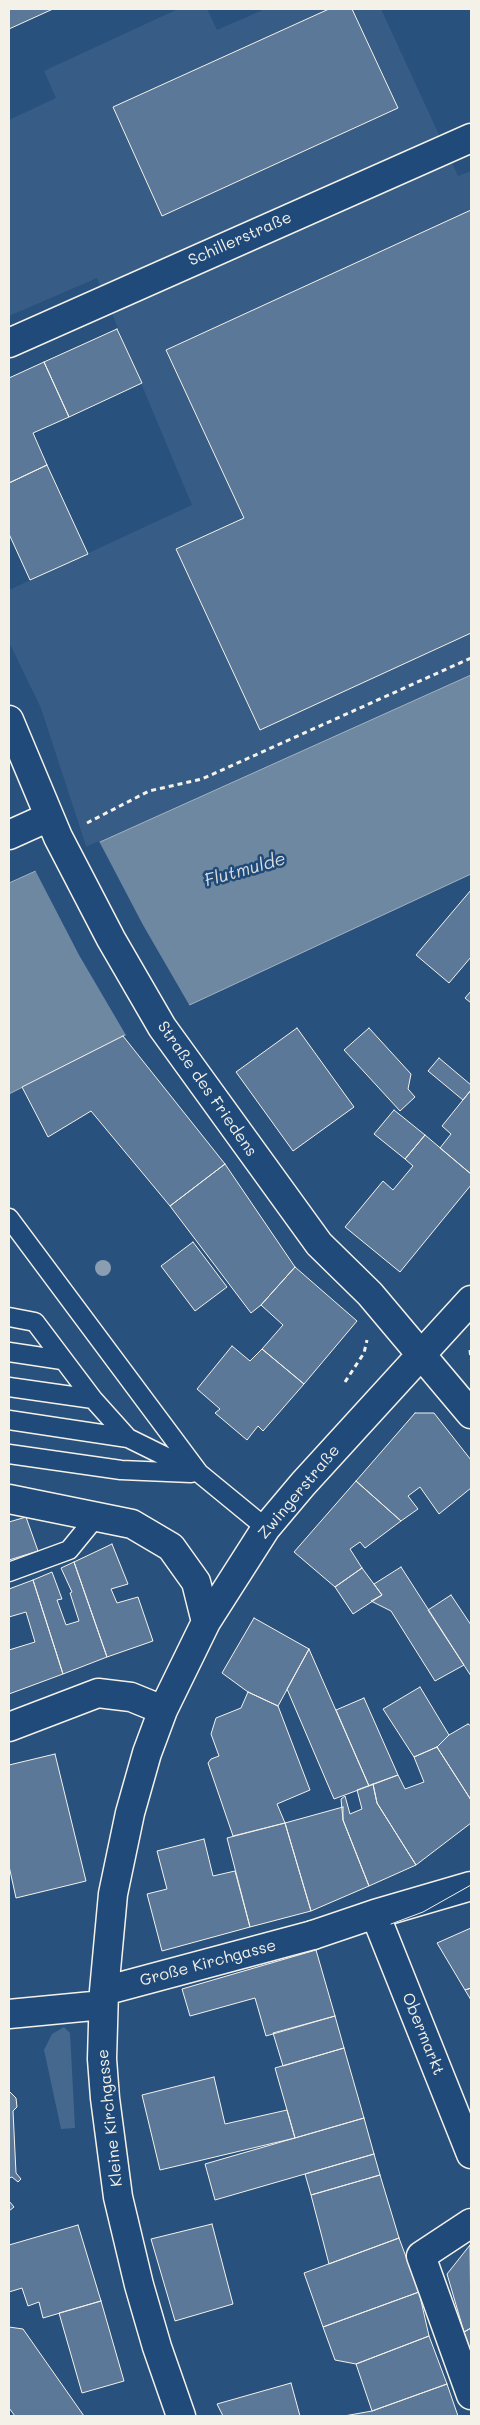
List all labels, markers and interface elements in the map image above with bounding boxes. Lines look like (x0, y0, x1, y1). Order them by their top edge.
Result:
street label: Schillerstraße (185, 208, 295, 270)
water label: Flutmulde (202, 848, 288, 892)
street label: Straße des Friedens (153, 1018, 261, 1160)
street label: Zwingerstraße (254, 1441, 344, 1543)
street label: Große Kirchgasse (138, 1936, 278, 1990)
street label: Obermarkt (398, 1990, 448, 2078)
street label: Kleine Kirchgasse (93, 2048, 127, 2188)

